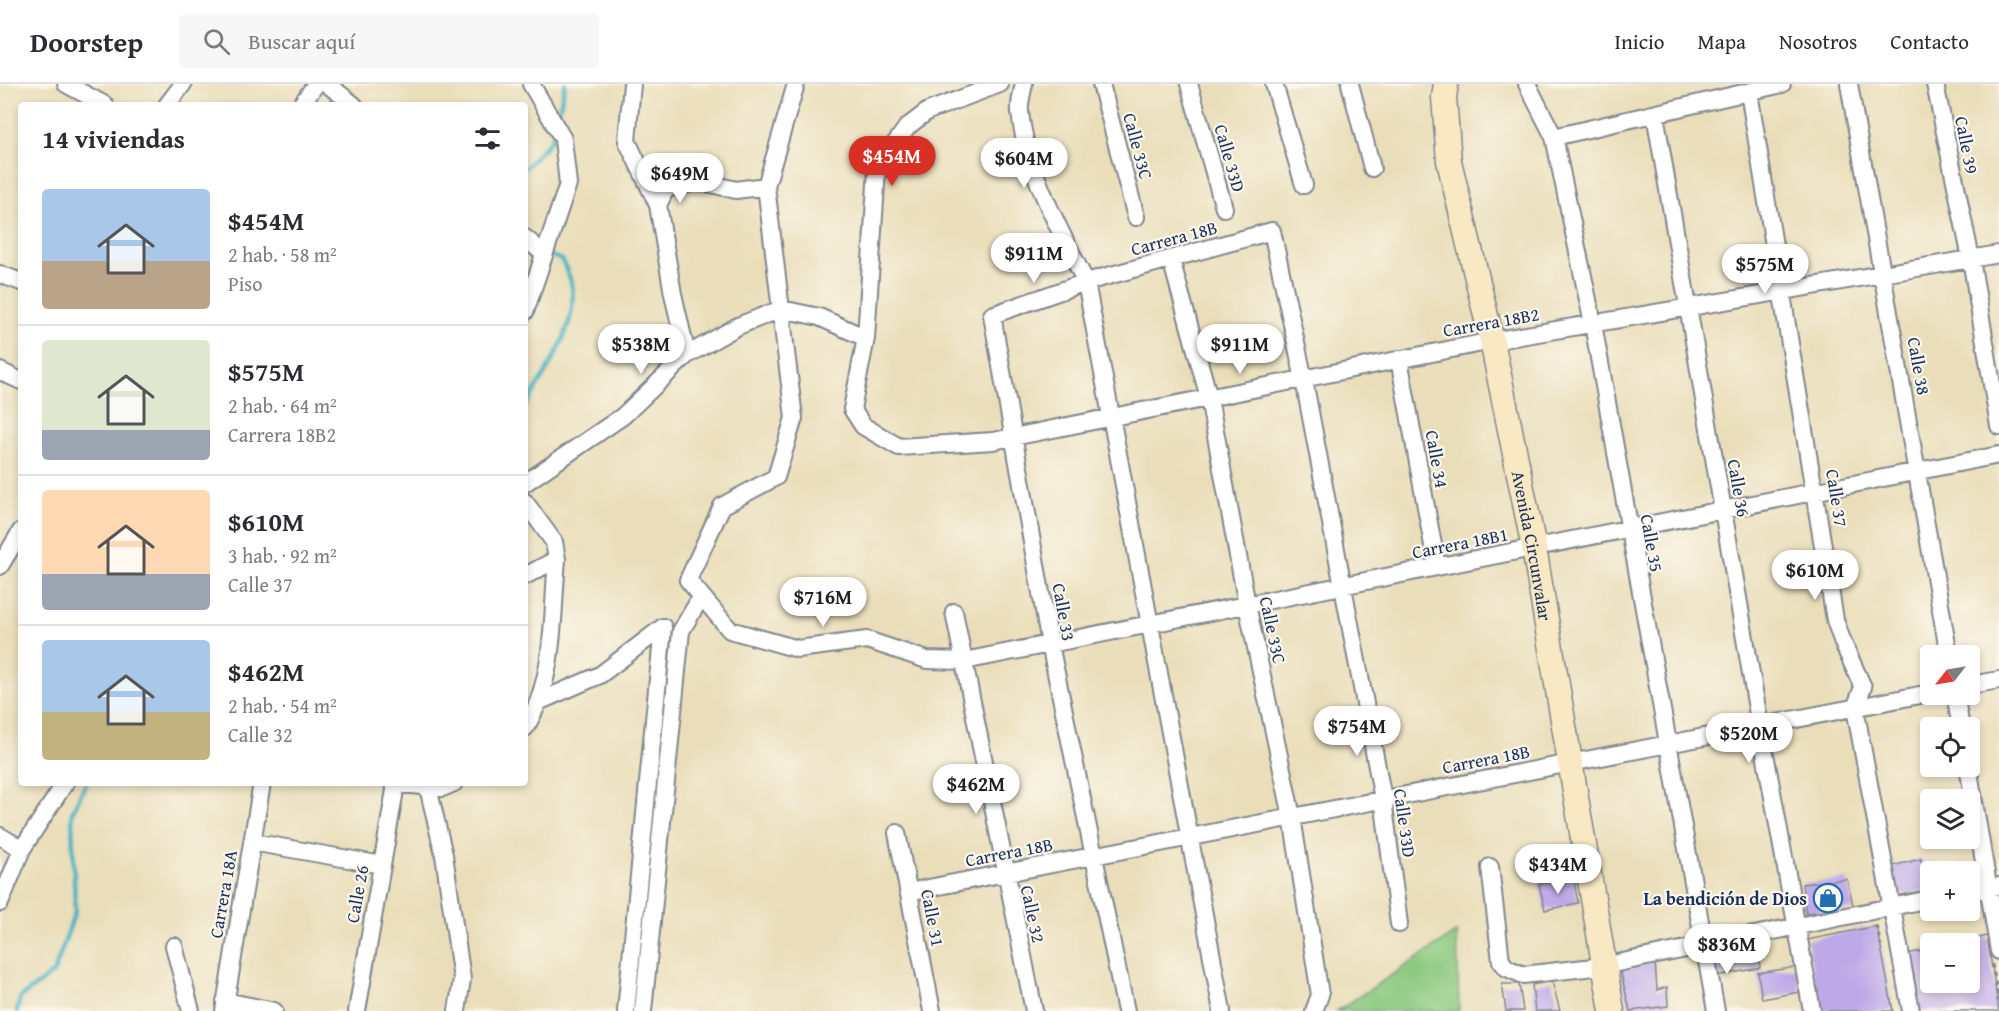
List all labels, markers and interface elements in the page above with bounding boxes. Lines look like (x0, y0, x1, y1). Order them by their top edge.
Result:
search box (179, 14, 599, 68)
text: Doorstep (30, 21, 143, 62)
icon: search (200, 25, 233, 58)
text: Buscar aquí (248, 25, 355, 57)
text: Inicio (1615, 26, 1665, 57)
text: Mapa (1698, 26, 1746, 57)
text: Nosotros (1779, 26, 1857, 57)
text: Contacto (1890, 26, 1969, 57)
street label: Calle 33C (1116, 110, 1160, 183)
street label: Calle 39 (1948, 114, 1986, 176)
text: 14 viviendas (42, 119, 185, 158)
street label: Calle 33D (1208, 121, 1253, 195)
icon: filters (471, 122, 504, 155)
pin: $454M (850, 136, 934, 187)
pin: $604M (982, 138, 1066, 189)
text: $454M (863, 141, 921, 170)
text: $604M (995, 143, 1053, 172)
pin: $649M (638, 153, 722, 204)
text: $649M (651, 158, 709, 187)
text: $454M (228, 201, 304, 240)
icon: home (90, 213, 162, 285)
street label: Carrera 18B (1128, 213, 1220, 263)
pin: $911M (992, 233, 1076, 284)
text: $911M (1005, 238, 1063, 267)
text: 2 hab. · 58 m² (228, 240, 337, 269)
pin: $575M (1723, 244, 1807, 295)
text: $575M (1736, 249, 1794, 278)
text: Piso (228, 269, 263, 298)
street label: Carrera 18B2 (1441, 300, 1541, 344)
pin: $538M (599, 324, 683, 375)
pin: $911M (1198, 324, 1282, 375)
text: $538M (612, 329, 670, 358)
text: $911M (1211, 329, 1269, 358)
street label: Calle 38 (1901, 335, 1937, 397)
text: $575M (228, 352, 304, 391)
icon: home (90, 364, 162, 436)
text: 2 hab. · 64 m² (228, 391, 337, 420)
text: Carrera 18B2 (228, 420, 336, 449)
street label: Calle 34 (1419, 428, 1455, 490)
street label: Calle 36 (1721, 457, 1757, 519)
street label: Calle 37 (1819, 467, 1855, 529)
street label: Avenida Circunvalar (1505, 468, 1560, 623)
text: $610M (228, 502, 304, 541)
street label: Calle 35 (1634, 512, 1670, 574)
icon: home (90, 514, 162, 586)
street label: Carrera 18B1 (1410, 520, 1510, 566)
text: 3 hab. · 92 m² (228, 541, 337, 570)
pin: $610M (1773, 550, 1857, 601)
text: $610M (1786, 555, 1844, 584)
text: Calle 37 (228, 570, 293, 599)
pin: $716M (781, 577, 865, 628)
street label: Calle 33 (1046, 581, 1082, 643)
text: $716M (794, 582, 852, 611)
street label: Calle 33C (1253, 594, 1293, 666)
north arrow (1920, 645, 1980, 705)
map controls (1920, 645, 1980, 993)
text: $462M (228, 652, 304, 691)
icon: home (90, 664, 162, 736)
text: 2 hab. · 54 m² (228, 691, 337, 720)
pin: $754M (1315, 706, 1399, 757)
text: $754M (1328, 711, 1386, 740)
pin: $520M (1707, 713, 1791, 764)
button: locate (1920, 717, 1980, 777)
text: $520M (1720, 718, 1778, 747)
text: Calle 32 (228, 720, 293, 749)
street label: Carrera 18B (1440, 737, 1532, 781)
pin: $462M (934, 764, 1018, 815)
text: $462M (947, 769, 1005, 798)
street label: Calle 33D (1387, 787, 1423, 859)
button: layers (1920, 789, 1980, 849)
street label: Carrera 18B (963, 830, 1055, 874)
pin: $434M (1516, 844, 1600, 895)
street label: Carrera 18A (202, 848, 244, 940)
text: $434M (1529, 849, 1587, 878)
button: + (1920, 861, 1980, 921)
street label: Calle 26 (339, 863, 375, 925)
shop icon: La bendición de Dios (1812, 882, 1844, 914)
street label: Calle 32 (1014, 883, 1052, 945)
place label: La bendición de Dios (1643, 885, 1807, 912)
street label: Calle 31 (914, 887, 952, 949)
pin: $836M (1685, 924, 1769, 975)
text: $836M (1698, 929, 1756, 958)
button: − (1920, 933, 1980, 993)

